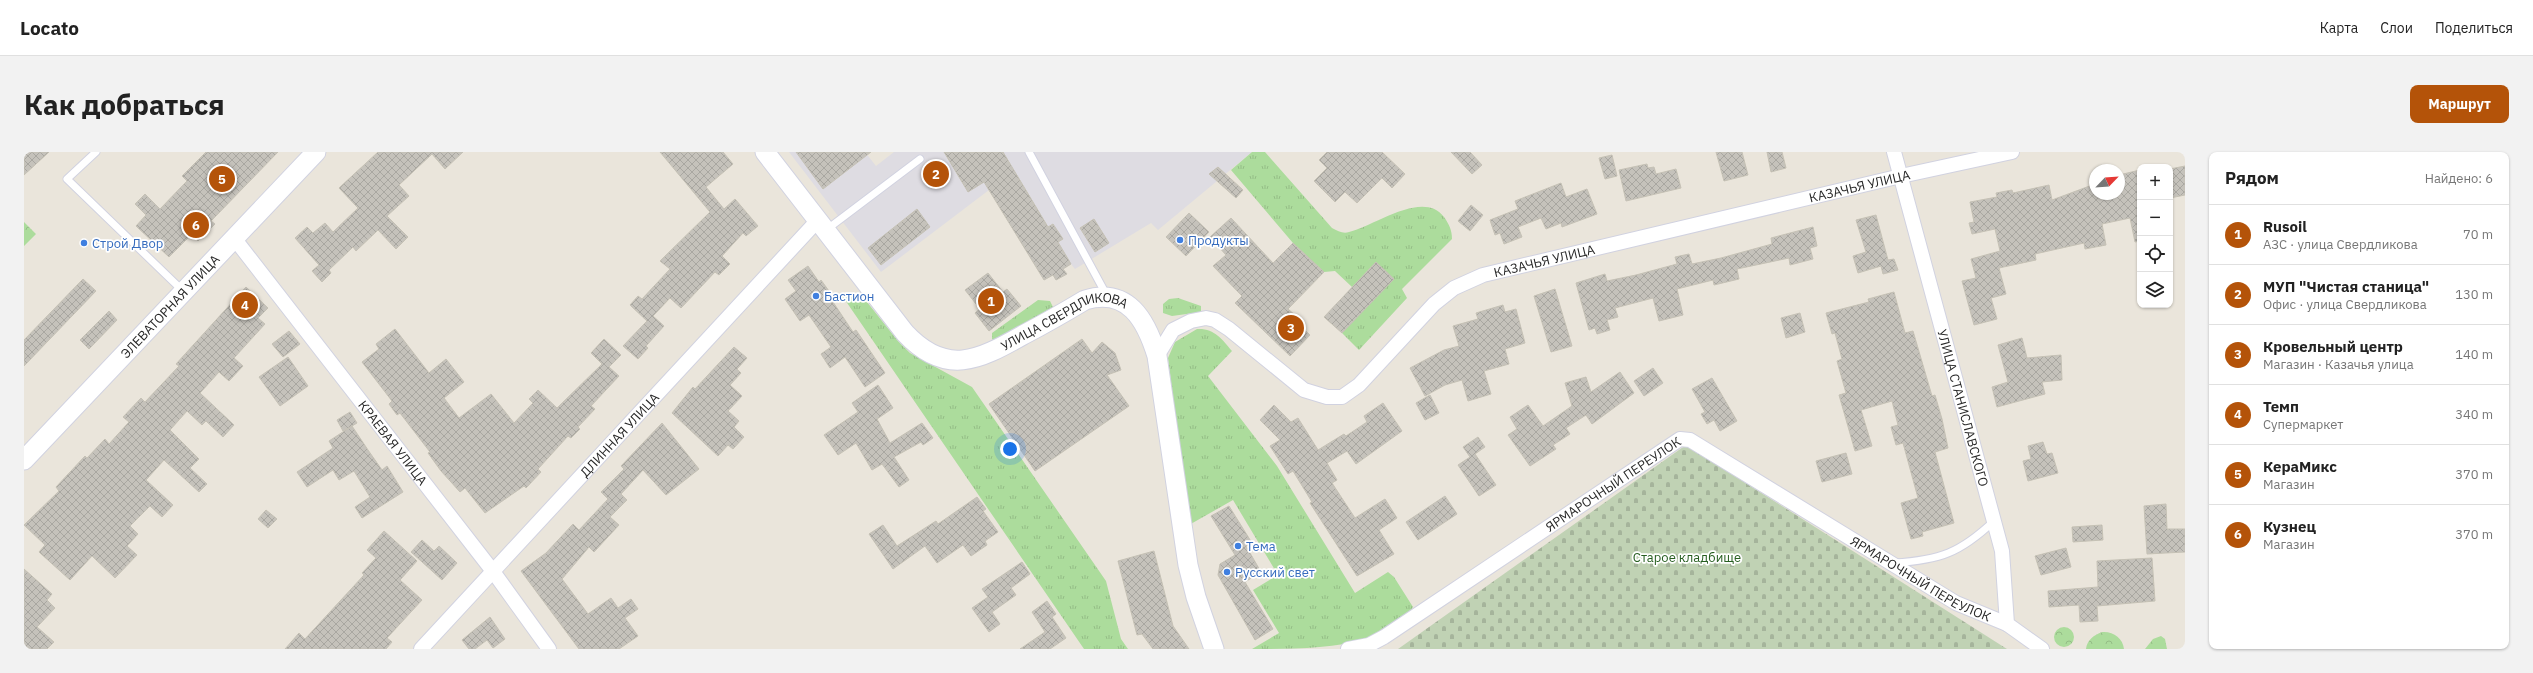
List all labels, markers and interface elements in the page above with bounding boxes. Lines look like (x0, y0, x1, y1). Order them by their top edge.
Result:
text: Locato (20, 16, 79, 40)
text: Карта (2320, 19, 2358, 37)
text: Слои (2380, 19, 2413, 37)
text: Поделиться (2435, 19, 2513, 37)
button: Маршрут (2410, 85, 2509, 123)
text: Как добраться (24, 86, 225, 123)
pin: 2 (923, 159, 949, 189)
pin: 5 (209, 164, 235, 194)
north arrow (2089, 164, 2125, 200)
map controls (2137, 164, 2173, 308)
button: + (2137, 164, 2173, 200)
street label: КАЗАЧЬЯ УЛИЦА (1807, 166, 1912, 206)
text: Рядом (2225, 167, 2279, 189)
text: Найдено: 6 (2425, 170, 2493, 187)
button: − (2137, 200, 2173, 236)
pin: 6 (183, 210, 209, 240)
text: Rusoil (2263, 217, 2307, 236)
text: 1 (2234, 226, 2242, 243)
text: 70 m (2463, 226, 2493, 243)
place label: Продукты (1188, 232, 1249, 249)
place label: Строй Двор (92, 235, 163, 252)
marker: Продукты (1175, 235, 1185, 245)
button: locate (2137, 236, 2173, 272)
text: АЗС · улица Свердликова (2263, 236, 2418, 253)
marker: Строй Двор (79, 238, 89, 248)
street label: КАЗАЧЬЯ УЛИЦА (1492, 240, 1597, 281)
street label: ЭЛЕВАТОРНАЯ УЛИЦА (117, 250, 223, 362)
button: layers (2137, 272, 2173, 308)
text: МУП "Чистая станица" (2263, 277, 2429, 296)
pin: 1 (978, 286, 1004, 316)
text: 2 (2234, 286, 2242, 303)
text: 130 m (2455, 286, 2493, 303)
place label: Бастион (824, 288, 875, 305)
street label: УЛИЦА СВЕРДЛИКОВА (998, 288, 1132, 354)
pin: 4 (232, 290, 258, 320)
marker: Бастион (811, 291, 821, 301)
text: Офис · улица Свердликова (2263, 296, 2427, 313)
pin: 3 (1278, 313, 1304, 343)
street label: УЛИЦА СТАНИСЛАВСКОГО (1934, 327, 1993, 488)
text: Кровельный центр (2263, 337, 2403, 356)
text: 3 (2234, 346, 2242, 363)
text: 140 m (2455, 346, 2493, 363)
text: Магазин · Казачья улица (2263, 356, 2414, 373)
street label: ДЛИННАЯ УЛИЦА (576, 389, 663, 480)
street label: КРАЕВАЯ УЛИЦА (355, 397, 432, 489)
text: Темп (2263, 397, 2299, 416)
text: 4 (2234, 406, 2242, 423)
text: 340 m (2455, 406, 2493, 423)
text: Супермаркет (2263, 416, 2343, 433)
street label: ЯРМАРОЧНЫЙ ПЕРЕУЛОК (1542, 432, 1684, 535)
your location (1000, 439, 1020, 459)
text: КераМикс (2263, 457, 2337, 476)
text: 5 (2234, 466, 2242, 483)
text: 370 m (2455, 466, 2493, 483)
text: Магазин (2263, 476, 2315, 493)
text: Кузнец (2263, 517, 2316, 536)
text: 6 (2234, 526, 2242, 543)
text: 370 m (2455, 526, 2493, 543)
street label: ЯРМАРОЧНЫЙ ПЕРЕУЛОК (1847, 532, 1994, 625)
text: Магазин (2263, 536, 2315, 553)
place label: Тема (1246, 538, 1276, 555)
marker: Тема (1233, 541, 1243, 551)
park label: Старое кладбище (1633, 549, 1741, 566)
place label: Русский свет (1235, 564, 1315, 581)
marker: Русский свет (1222, 567, 1232, 577)

